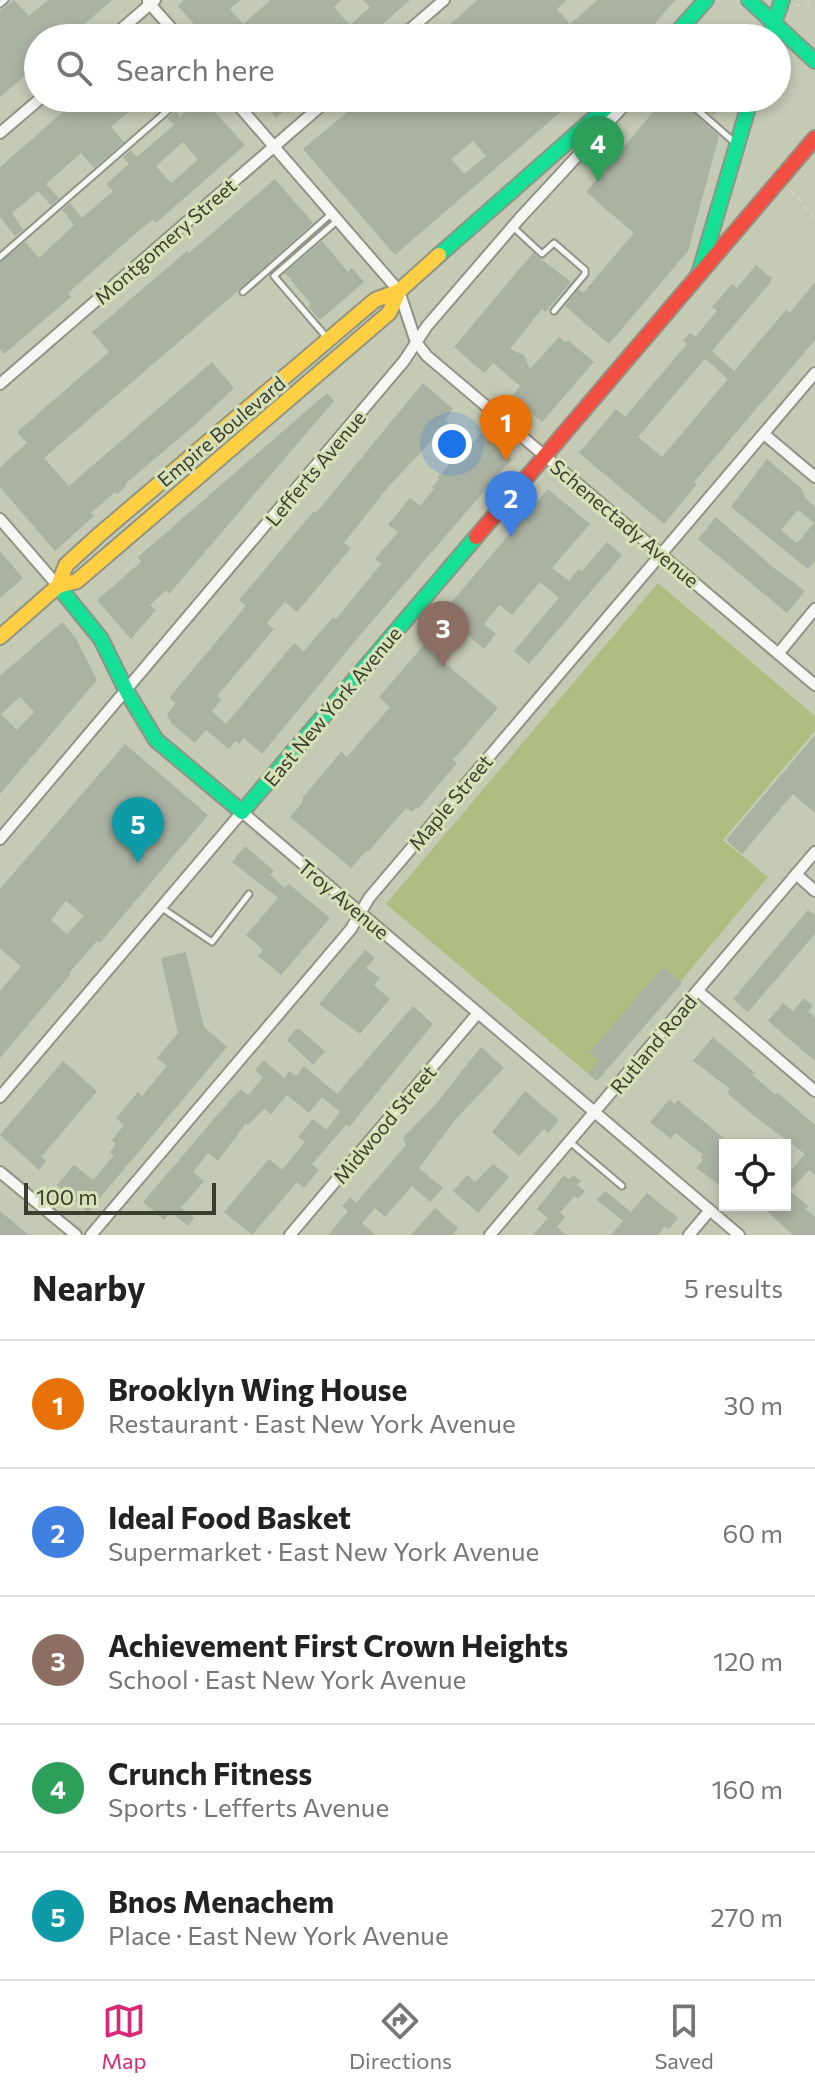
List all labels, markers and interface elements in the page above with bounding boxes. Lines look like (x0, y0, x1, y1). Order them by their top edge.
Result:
search box (24, 24, 791, 112)
icon: search (52, 46, 96, 90)
text: Search here (116, 50, 275, 87)
pin: 4 (572, 116, 624, 182)
street label: Montgomery Street (89, 173, 241, 309)
street label: Empire Boulevard (152, 371, 290, 491)
pin: 1 (480, 395, 532, 461)
street label: Lefferts Avenue (260, 405, 370, 531)
your location (432, 424, 472, 464)
street label: Schenectady Avenue (546, 454, 704, 592)
pin: 2 (485, 471, 537, 537)
pin: 3 (417, 601, 469, 667)
street label: East New York Avenue (258, 621, 406, 791)
street label: Maple Street (403, 749, 497, 855)
pin: 5 (112, 797, 164, 863)
street label: Troy Avenue (294, 854, 394, 944)
street label: Rutland Road (605, 990, 701, 1098)
street label: Midwood Street (327, 1060, 441, 1188)
map controls (719, 1139, 791, 1211)
button: locate (719, 1139, 791, 1211)
scale bar (24, 1179, 216, 1215)
text: 100 m (36, 1183, 98, 1210)
text: Nearby (32, 1266, 146, 1308)
text: 5 results (684, 1272, 783, 1303)
text: Brooklyn Wing House (108, 1370, 407, 1407)
text: 1 (52, 1389, 64, 1420)
text: 30 m (724, 1389, 783, 1420)
text: Restaurant · East New York Avenue (108, 1407, 516, 1438)
text: Ideal Food Basket (108, 1498, 351, 1535)
text: 2 (51, 1517, 65, 1548)
text: 60 m (723, 1517, 783, 1548)
text: Supermarket · East New York Avenue (108, 1535, 539, 1566)
text: Achievement First Crown Heights (108, 1626, 568, 1663)
text: 3 (50, 1645, 66, 1676)
text: 120 m (713, 1645, 783, 1676)
text: School · East New York Avenue (108, 1663, 466, 1694)
text: Crunch Fitness (108, 1754, 312, 1791)
text: 4 (50, 1773, 66, 1804)
text: 160 m (711, 1773, 783, 1804)
text: Sports · Lefferts Avenue (108, 1791, 389, 1822)
text: Bnos Menachem (108, 1882, 334, 1919)
text: 5 (50, 1901, 66, 1932)
text: 270 m (710, 1901, 783, 1932)
text: Place · East New York Avenue (108, 1919, 449, 1950)
tab: Map (101, 1999, 147, 2074)
tab: Directions (349, 1999, 452, 2074)
tab: Saved (654, 1999, 714, 2074)

